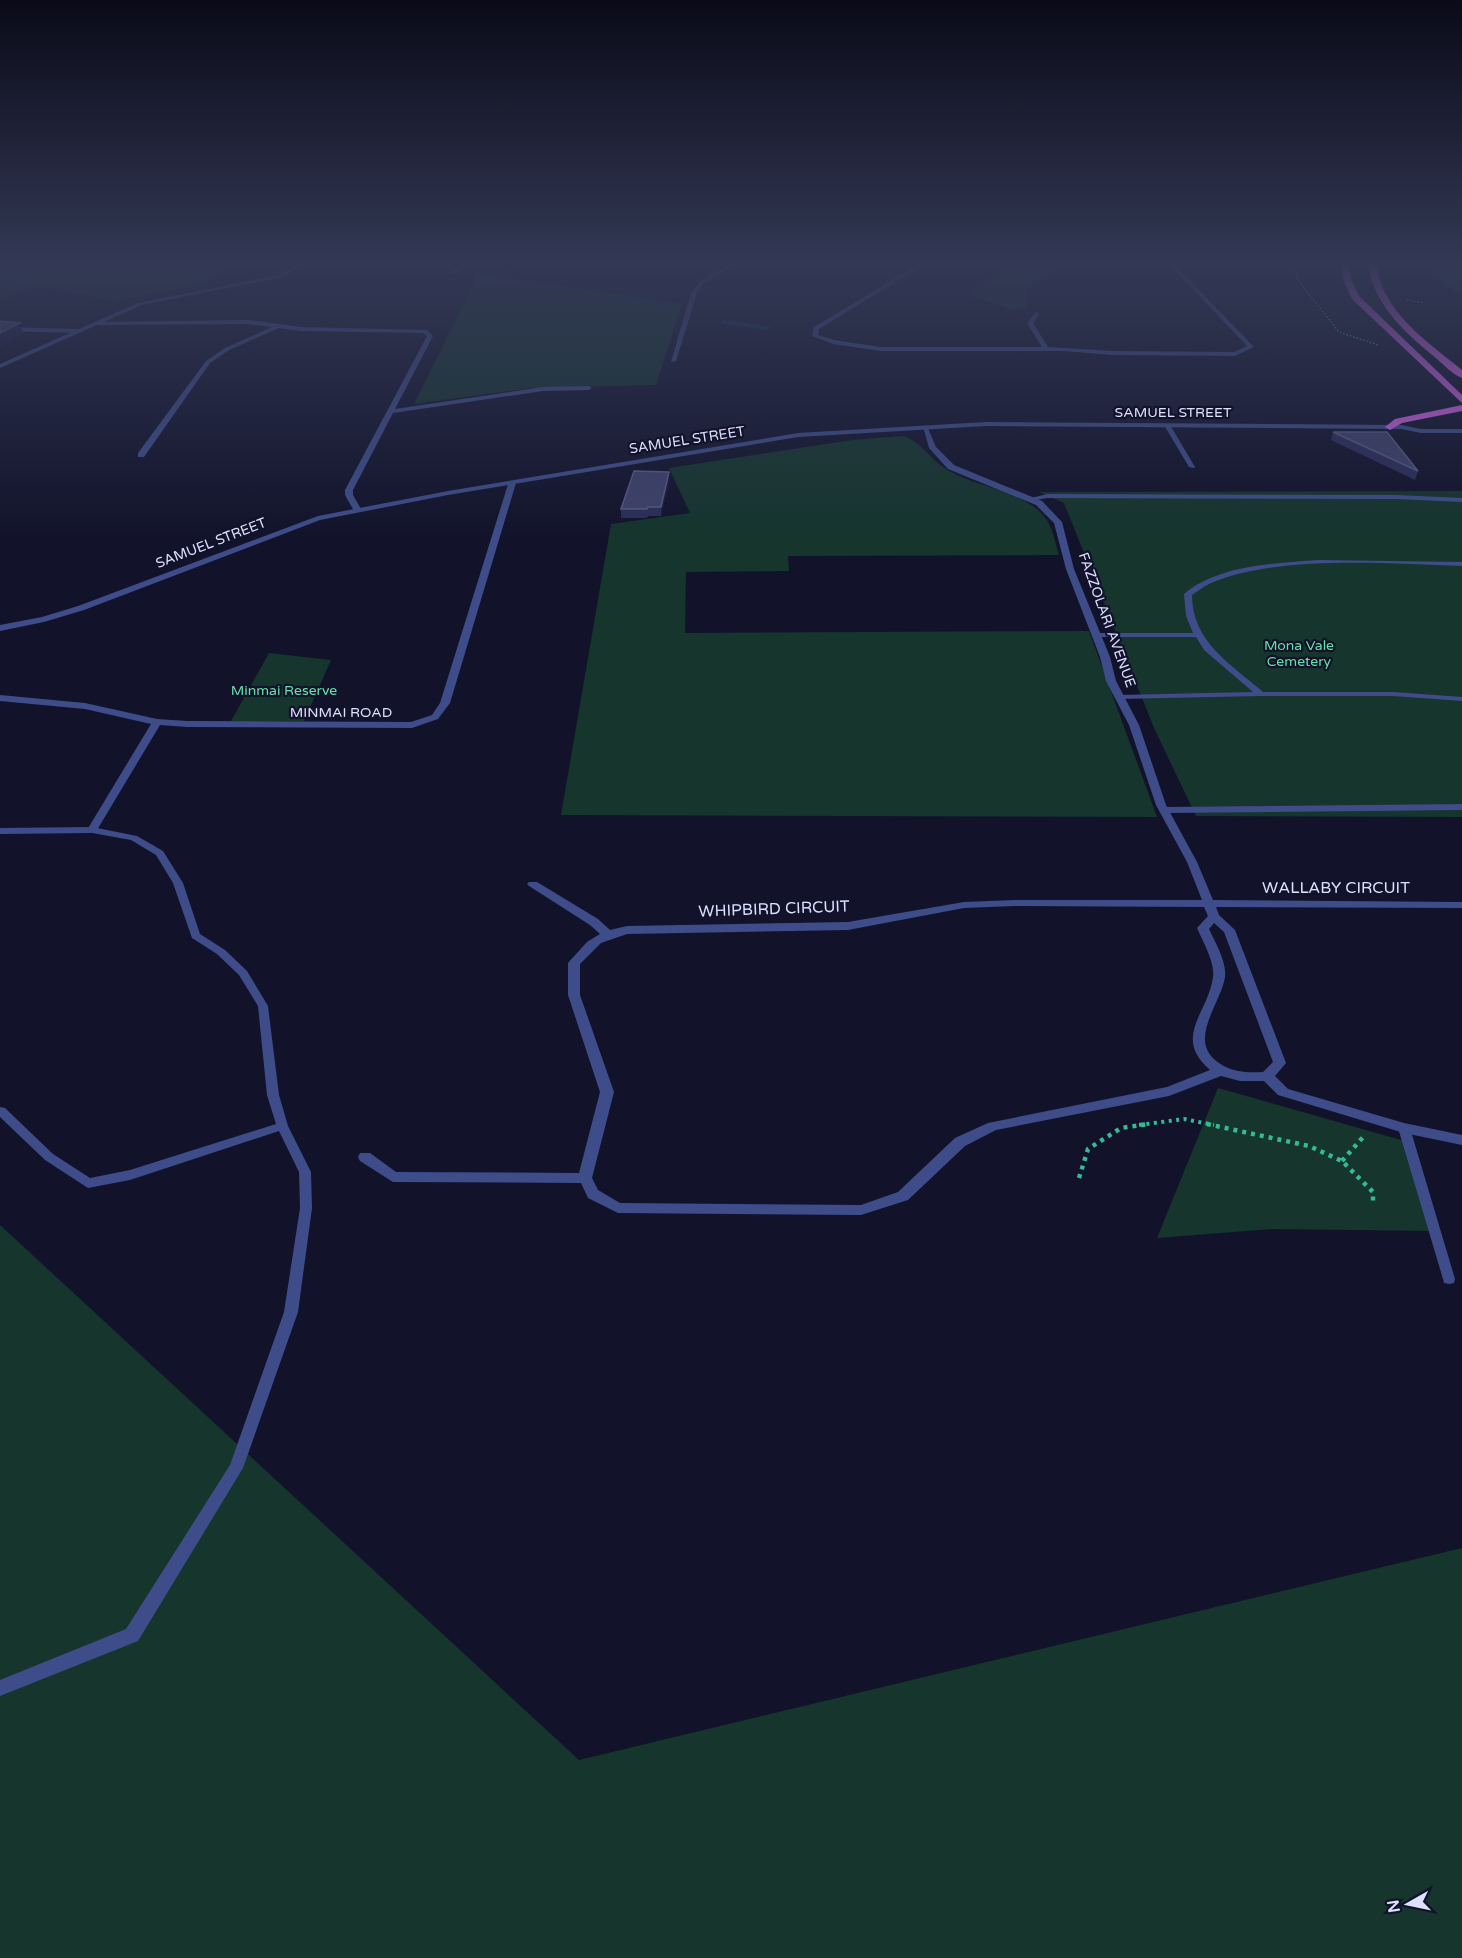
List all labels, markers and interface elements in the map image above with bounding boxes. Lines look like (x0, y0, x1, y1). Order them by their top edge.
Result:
street label: SAMUEL STREET (1115, 404, 1232, 421)
street label: SAMUEL STREET (628, 422, 746, 458)
street label: SAMUEL STREET (153, 514, 269, 572)
street label: FAZZOLARI AVENUE (1075, 550, 1139, 690)
park label: Mona Vale Cemetery (1264, 637, 1334, 670)
park label: Minmai Reserve (231, 682, 337, 699)
street label: MINMAI ROAD (290, 704, 392, 721)
street label: WALLABY CIRCUIT (1262, 878, 1410, 898)
street label: WHIPBIRD CIRCUIT (698, 896, 850, 922)
north arrow (1378, 1874, 1438, 1934)
text: N (1383, 1898, 1405, 1914)

